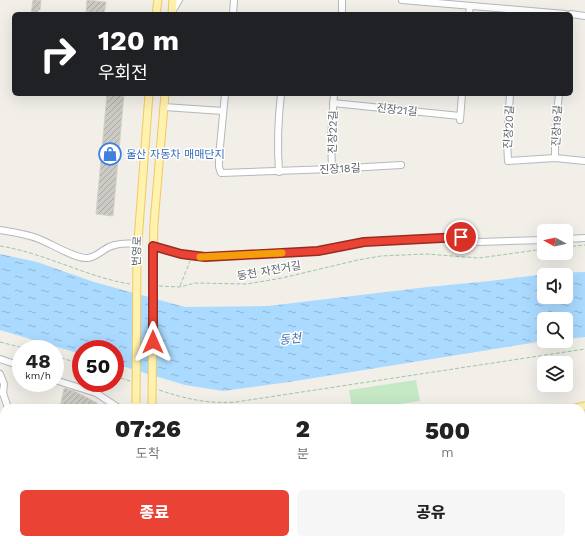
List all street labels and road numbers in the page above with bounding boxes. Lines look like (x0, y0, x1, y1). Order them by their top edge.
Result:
street label: 진장21길 (376, 101, 418, 119)
street label: 진장20길 (501, 105, 517, 149)
street label: 진장19길 (549, 105, 565, 147)
street label: 진장22길 (326, 110, 340, 154)
street label: 진장18길 (319, 161, 361, 177)
street label: 번영로 (130, 236, 144, 266)
street label: 동천 자전거길 (236, 259, 302, 283)

